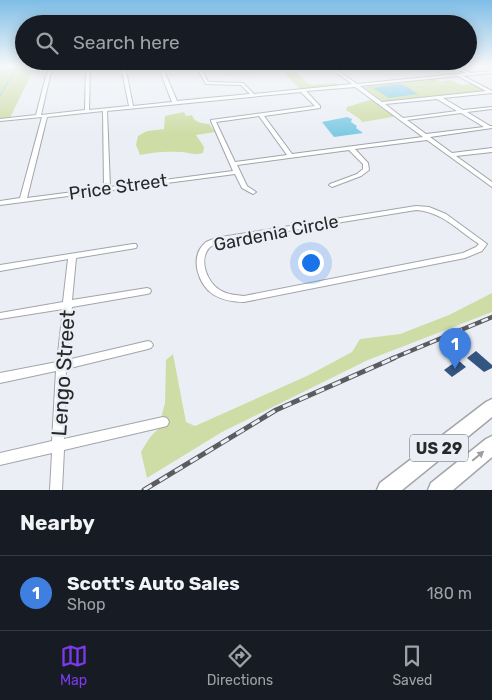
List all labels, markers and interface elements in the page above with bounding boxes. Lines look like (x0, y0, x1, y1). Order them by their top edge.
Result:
search box (15, 15, 477, 70)
icon: search (33, 29, 61, 57)
text: Search here (73, 31, 180, 54)
street label: Price Street (67, 169, 169, 205)
street label: Gardenia Circle (212, 210, 340, 256)
your location (298, 250, 324, 276)
street label: Lengo Street (46, 309, 80, 437)
pin: 1 (439, 328, 471, 369)
road number: US 29 (410, 434, 468, 462)
one-way arrow (472, 451, 485, 462)
text: Nearby (20, 510, 95, 535)
text: Scott's Auto Sales (67, 572, 240, 595)
text: 1 (32, 584, 40, 603)
text: 180 m (427, 584, 472, 603)
text: Shop (67, 595, 105, 614)
tab: Map (60, 642, 88, 689)
tab: Directions (207, 642, 273, 689)
tab: Saved (392, 642, 432, 689)

